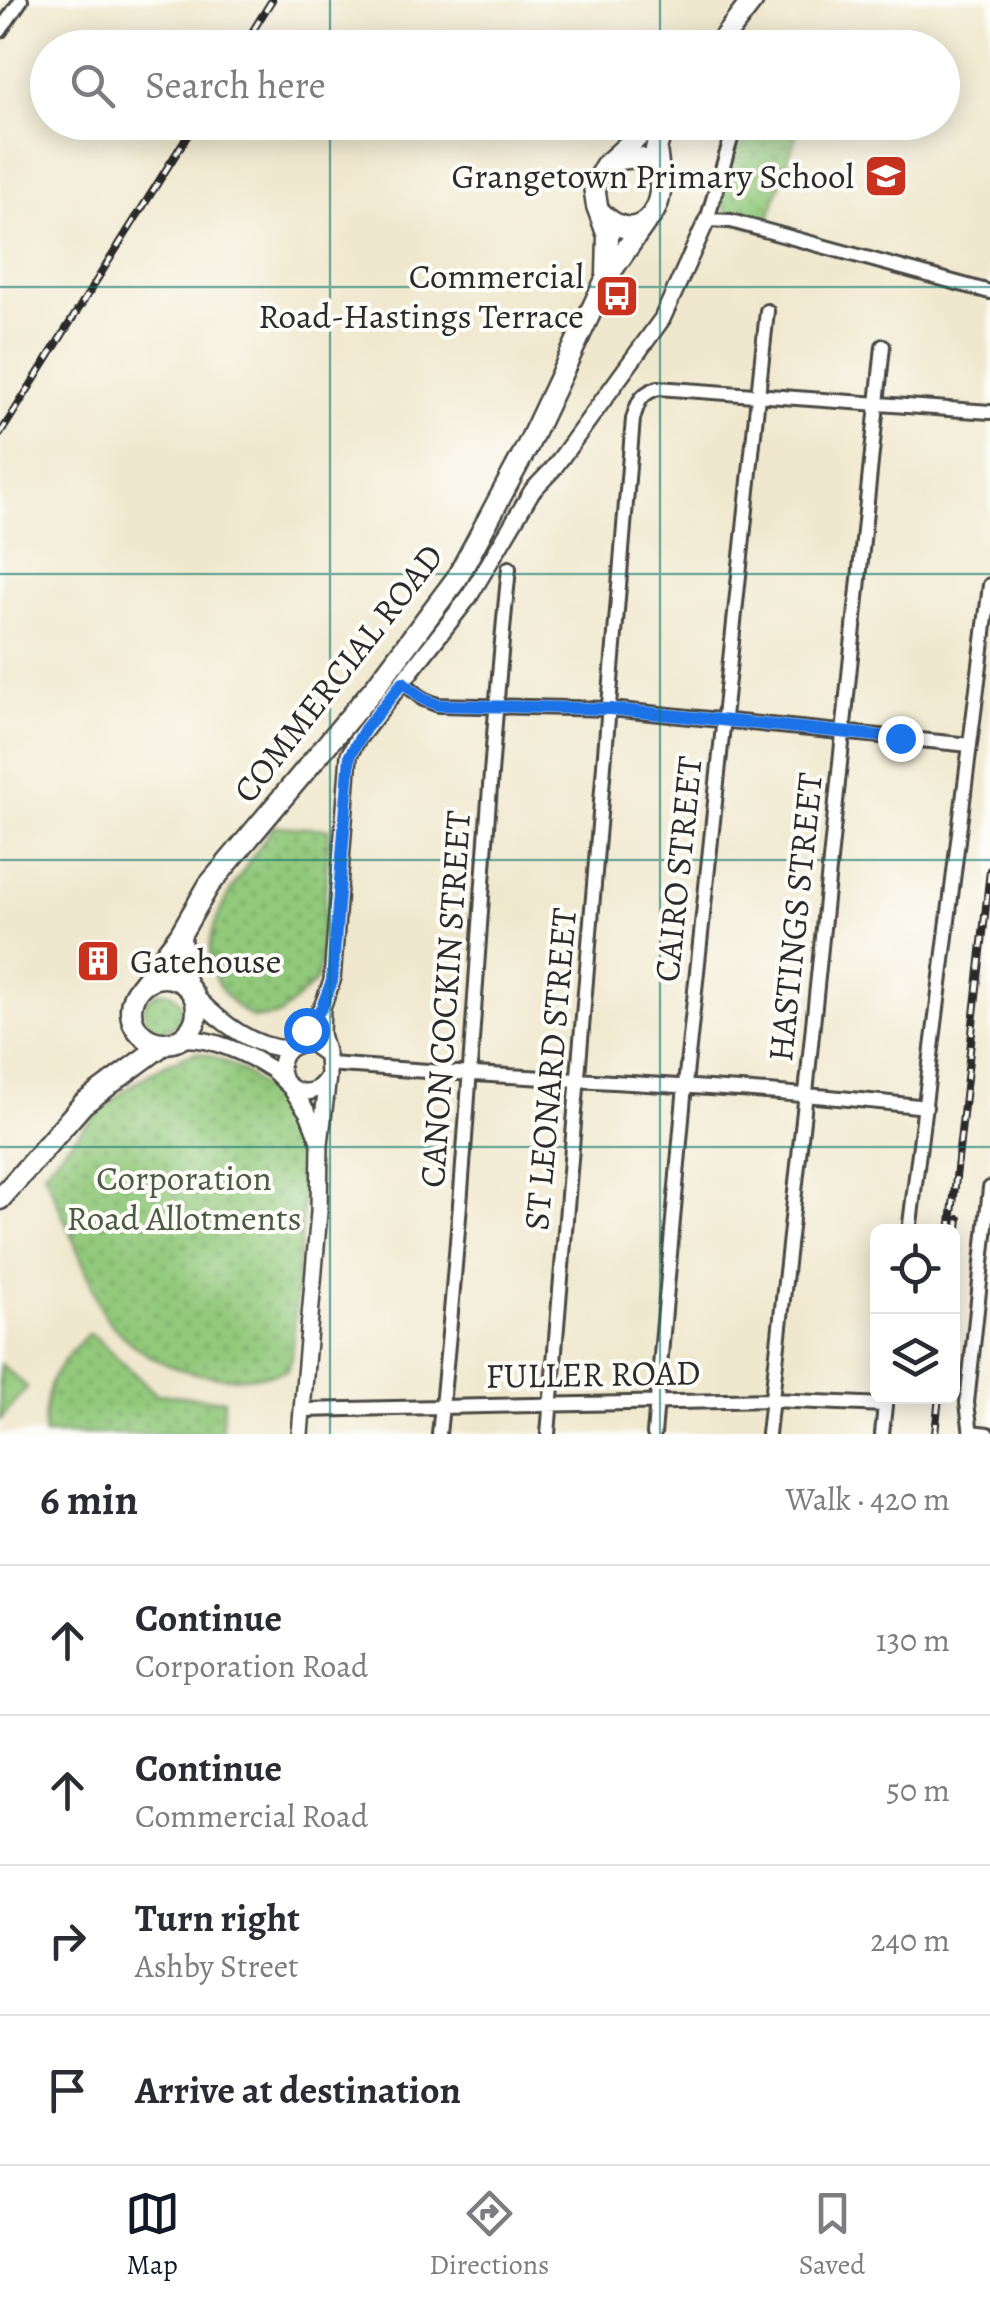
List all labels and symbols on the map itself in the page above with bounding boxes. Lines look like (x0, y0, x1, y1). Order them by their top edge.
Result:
place label: Grangetown Primary School (451, 152, 854, 200)
school or university icon: Grangetown Primary School (863, 153, 909, 199)
place label: Commercial Road-Hastings Terrace (258, 252, 584, 340)
bus stop icon: Commercial Road-Hastings Terrace (594, 273, 640, 319)
street label: COMMERCIAL ROAD (222, 534, 454, 812)
route end (878, 716, 924, 762)
street label: CAIRO STREET (642, 754, 714, 984)
street label: HASTINGS STREET (756, 770, 834, 1064)
street label: CANON COCKIN STREET (408, 809, 482, 1189)
street label: ST LEONARD STREET (512, 906, 588, 1232)
place label: Gatehouse (130, 937, 281, 985)
building icon: Gatehouse (75, 938, 121, 984)
route start (284, 1008, 330, 1054)
park label: Corporation Road Allotments (66, 1154, 302, 1242)
street label: FULLER ROAD (485, 1348, 701, 1400)

